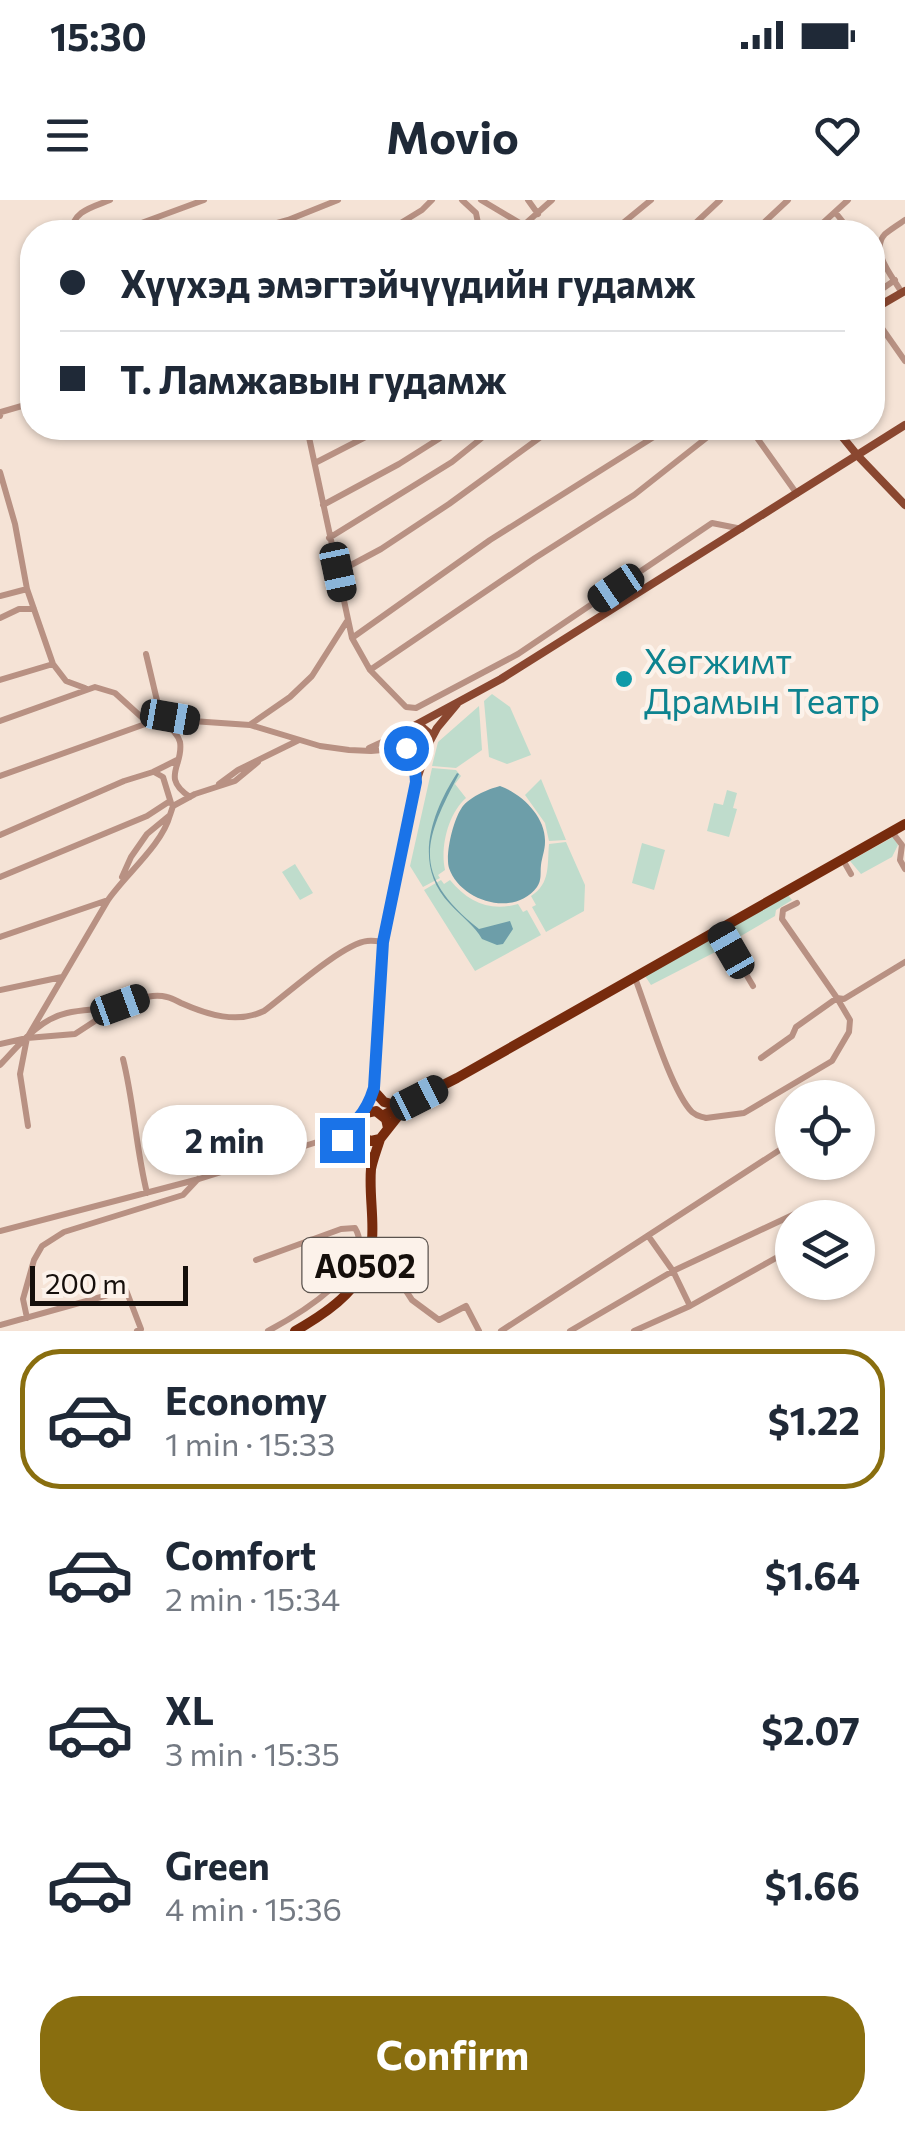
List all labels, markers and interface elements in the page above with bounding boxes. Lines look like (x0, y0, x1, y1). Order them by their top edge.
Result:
text: 15:30 (50, 12, 147, 59)
icon: menu (40, 108, 95, 163)
text: Movio (386, 108, 519, 163)
icon: heart (810, 108, 865, 163)
text: Хүүхэд эмэгтэйчүүдийн гудамж (120, 259, 696, 306)
text: Т. Ламжавын гудамж (120, 355, 507, 402)
car (317, 540, 359, 604)
car (583, 559, 649, 617)
place label: Хөгжимт Драмын Театр (644, 638, 880, 721)
marker: Хөгжимт Драмын Театр (613, 668, 635, 690)
car (138, 697, 202, 737)
route start (384, 726, 429, 771)
car (703, 917, 759, 983)
car (87, 981, 153, 1029)
car (385, 1071, 453, 1125)
map controls (775, 1080, 875, 1300)
button: locate (775, 1080, 875, 1180)
callout: 2 min (142, 1105, 307, 1175)
route end (320, 1118, 365, 1163)
text: 2 min (185, 1120, 264, 1160)
button: layers (775, 1200, 875, 1300)
road number: A0502 (302, 1238, 428, 1292)
scale bar (30, 1261, 188, 1306)
text: 200 m (45, 1266, 127, 1300)
icon: car (45, 1374, 135, 1464)
text: Economy (165, 1376, 327, 1423)
text: $1.22 (768, 1396, 860, 1443)
text: 1 min · 15:33 (165, 1423, 335, 1463)
icon: car (45, 1529, 135, 1619)
text: Comfort (165, 1531, 316, 1578)
text: $1.64 (765, 1551, 860, 1598)
text: 2 min · 15:34 (165, 1578, 340, 1618)
icon: car (45, 1684, 135, 1774)
text: XL (165, 1686, 214, 1733)
text: $2.07 (761, 1706, 860, 1753)
text: 3 min · 15:35 (165, 1733, 340, 1773)
icon: car (45, 1839, 135, 1929)
text: Green (165, 1841, 270, 1888)
text: $1.66 (765, 1861, 860, 1908)
text: 4 min · 15:36 (165, 1888, 342, 1928)
button: Confirm (40, 1996, 865, 2111)

